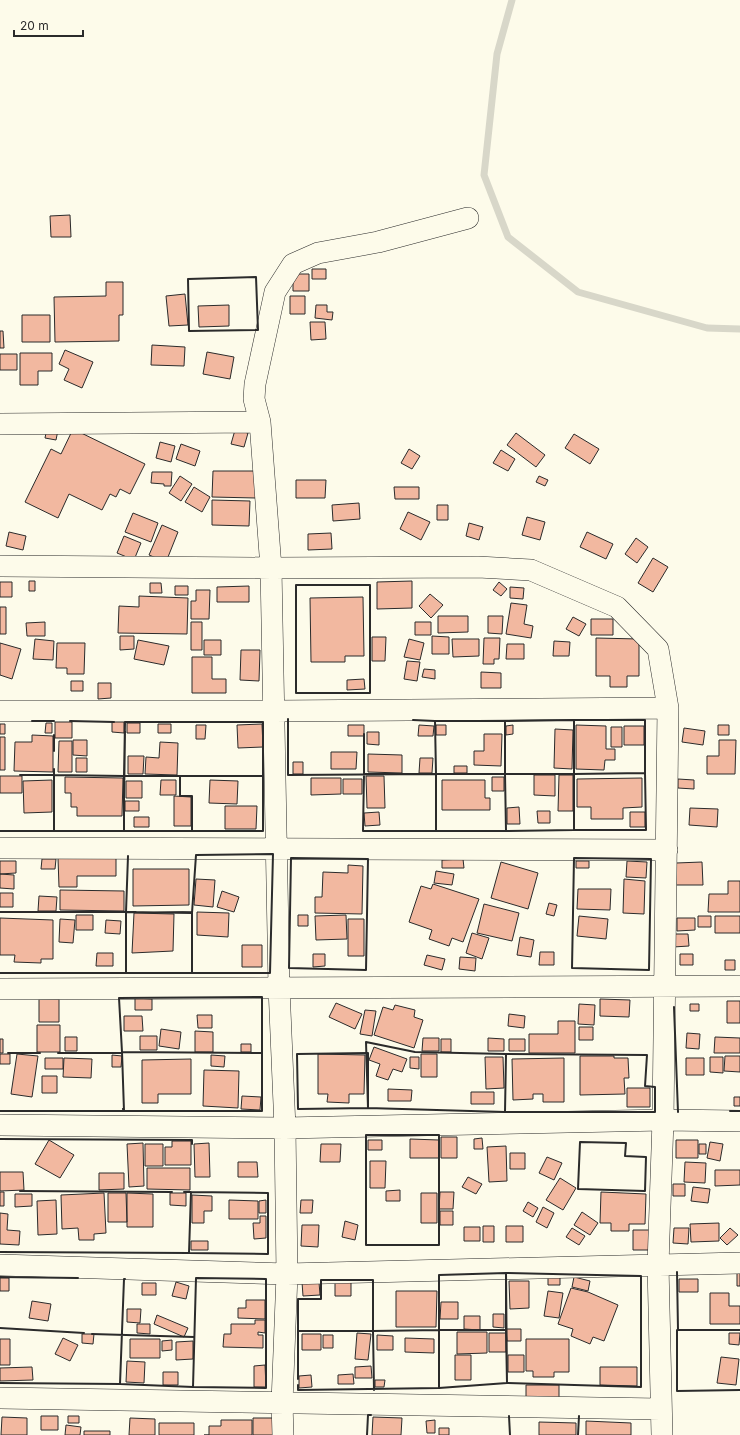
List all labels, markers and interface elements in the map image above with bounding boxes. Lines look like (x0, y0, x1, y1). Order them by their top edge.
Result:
scale bar (14, 12, 83, 38)
text: 20 m (20, 18, 49, 33)

